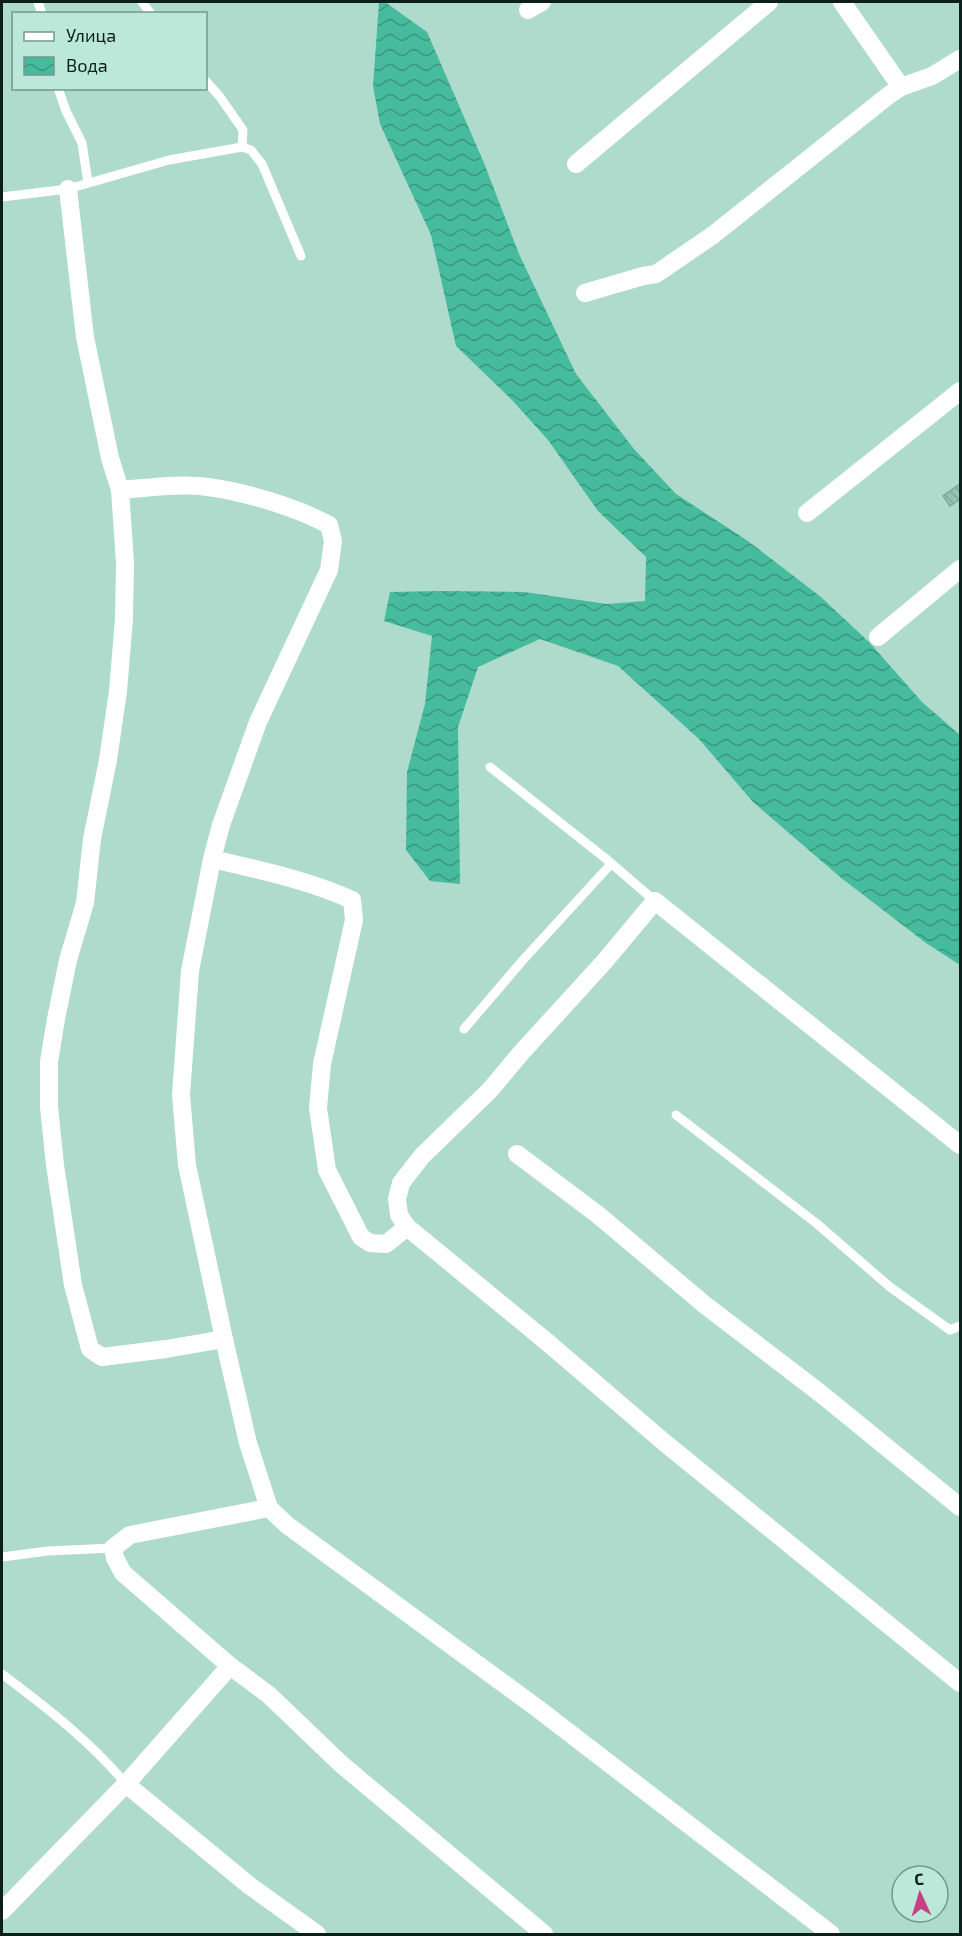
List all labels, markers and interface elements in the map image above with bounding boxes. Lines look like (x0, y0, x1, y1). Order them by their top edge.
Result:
legend (12, 12, 207, 90)
text: Улица (66, 24, 116, 46)
text: Вода (66, 54, 108, 76)
north arrow (890, 1864, 950, 1924)
text: С (914, 1869, 924, 1888)

